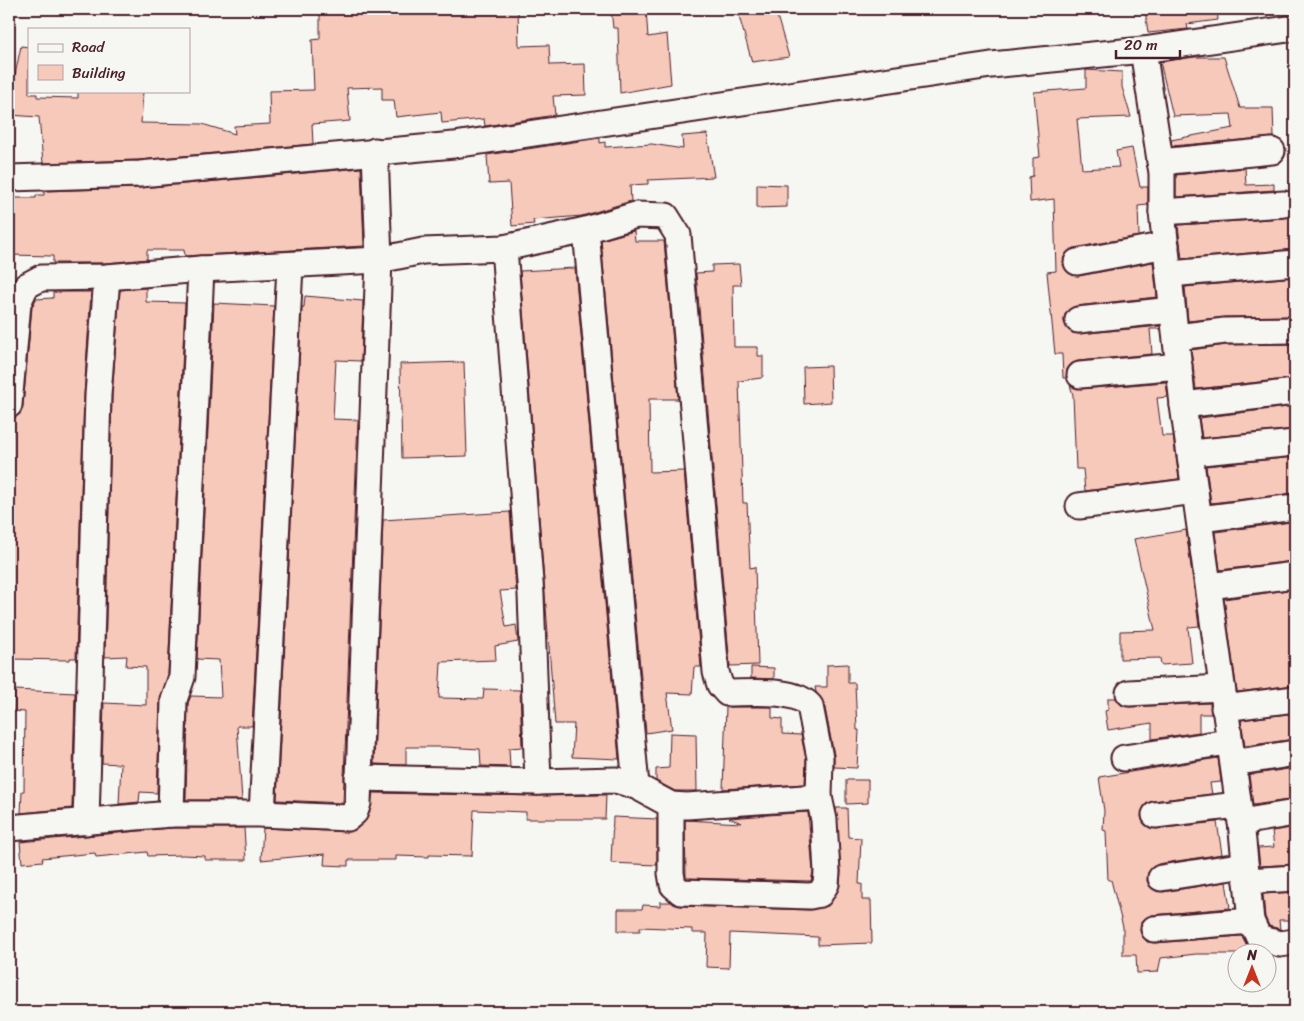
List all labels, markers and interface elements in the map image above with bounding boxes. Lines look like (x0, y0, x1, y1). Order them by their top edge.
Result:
legend (28, 28, 190, 92)
scale bar (1116, 28, 1180, 60)
text: 20 m (1124, 32, 1158, 58)
text: Road (72, 34, 105, 60)
text: Building (72, 60, 126, 86)
text: N (1246, 943, 1257, 968)
north arrow (1226, 944, 1276, 994)

